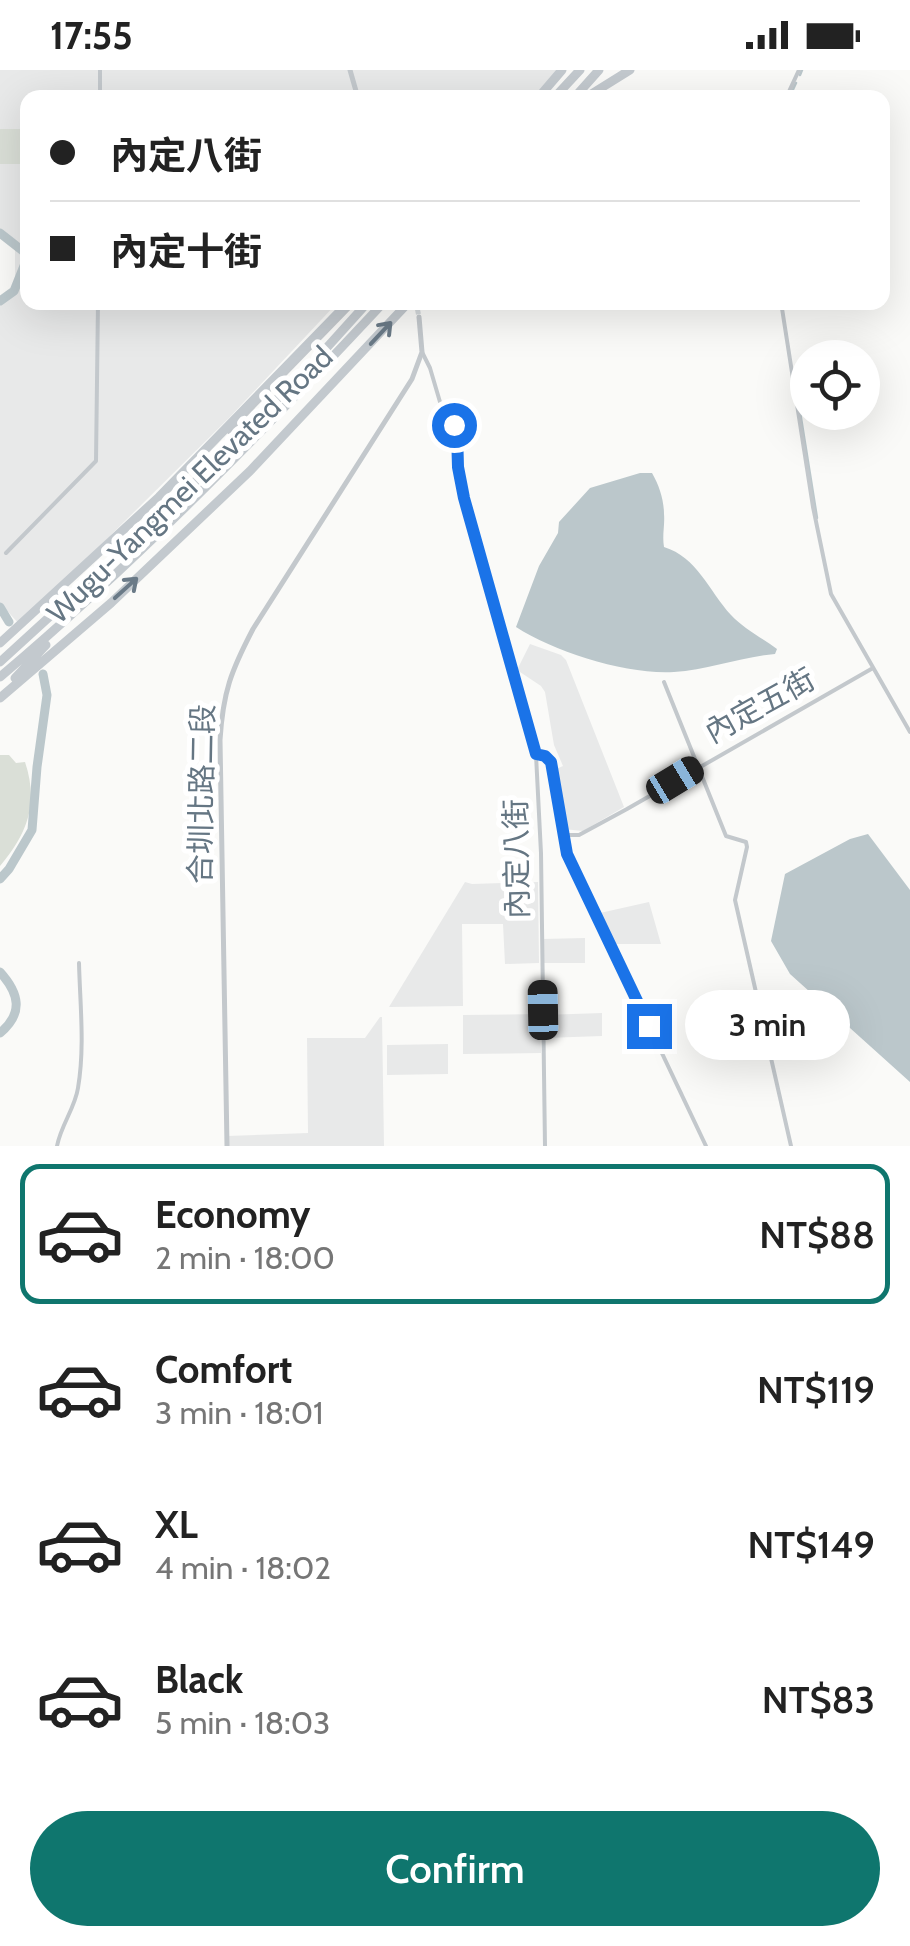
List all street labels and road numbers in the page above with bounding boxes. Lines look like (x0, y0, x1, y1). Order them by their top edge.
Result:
street label: Wugu-Yangmei Elevated Road (39, 338, 340, 631)
street label: 內定五街 (698, 660, 821, 751)
street label: 合圳北路二段 (181, 704, 222, 884)
street label: 內定八街 (497, 799, 536, 919)

